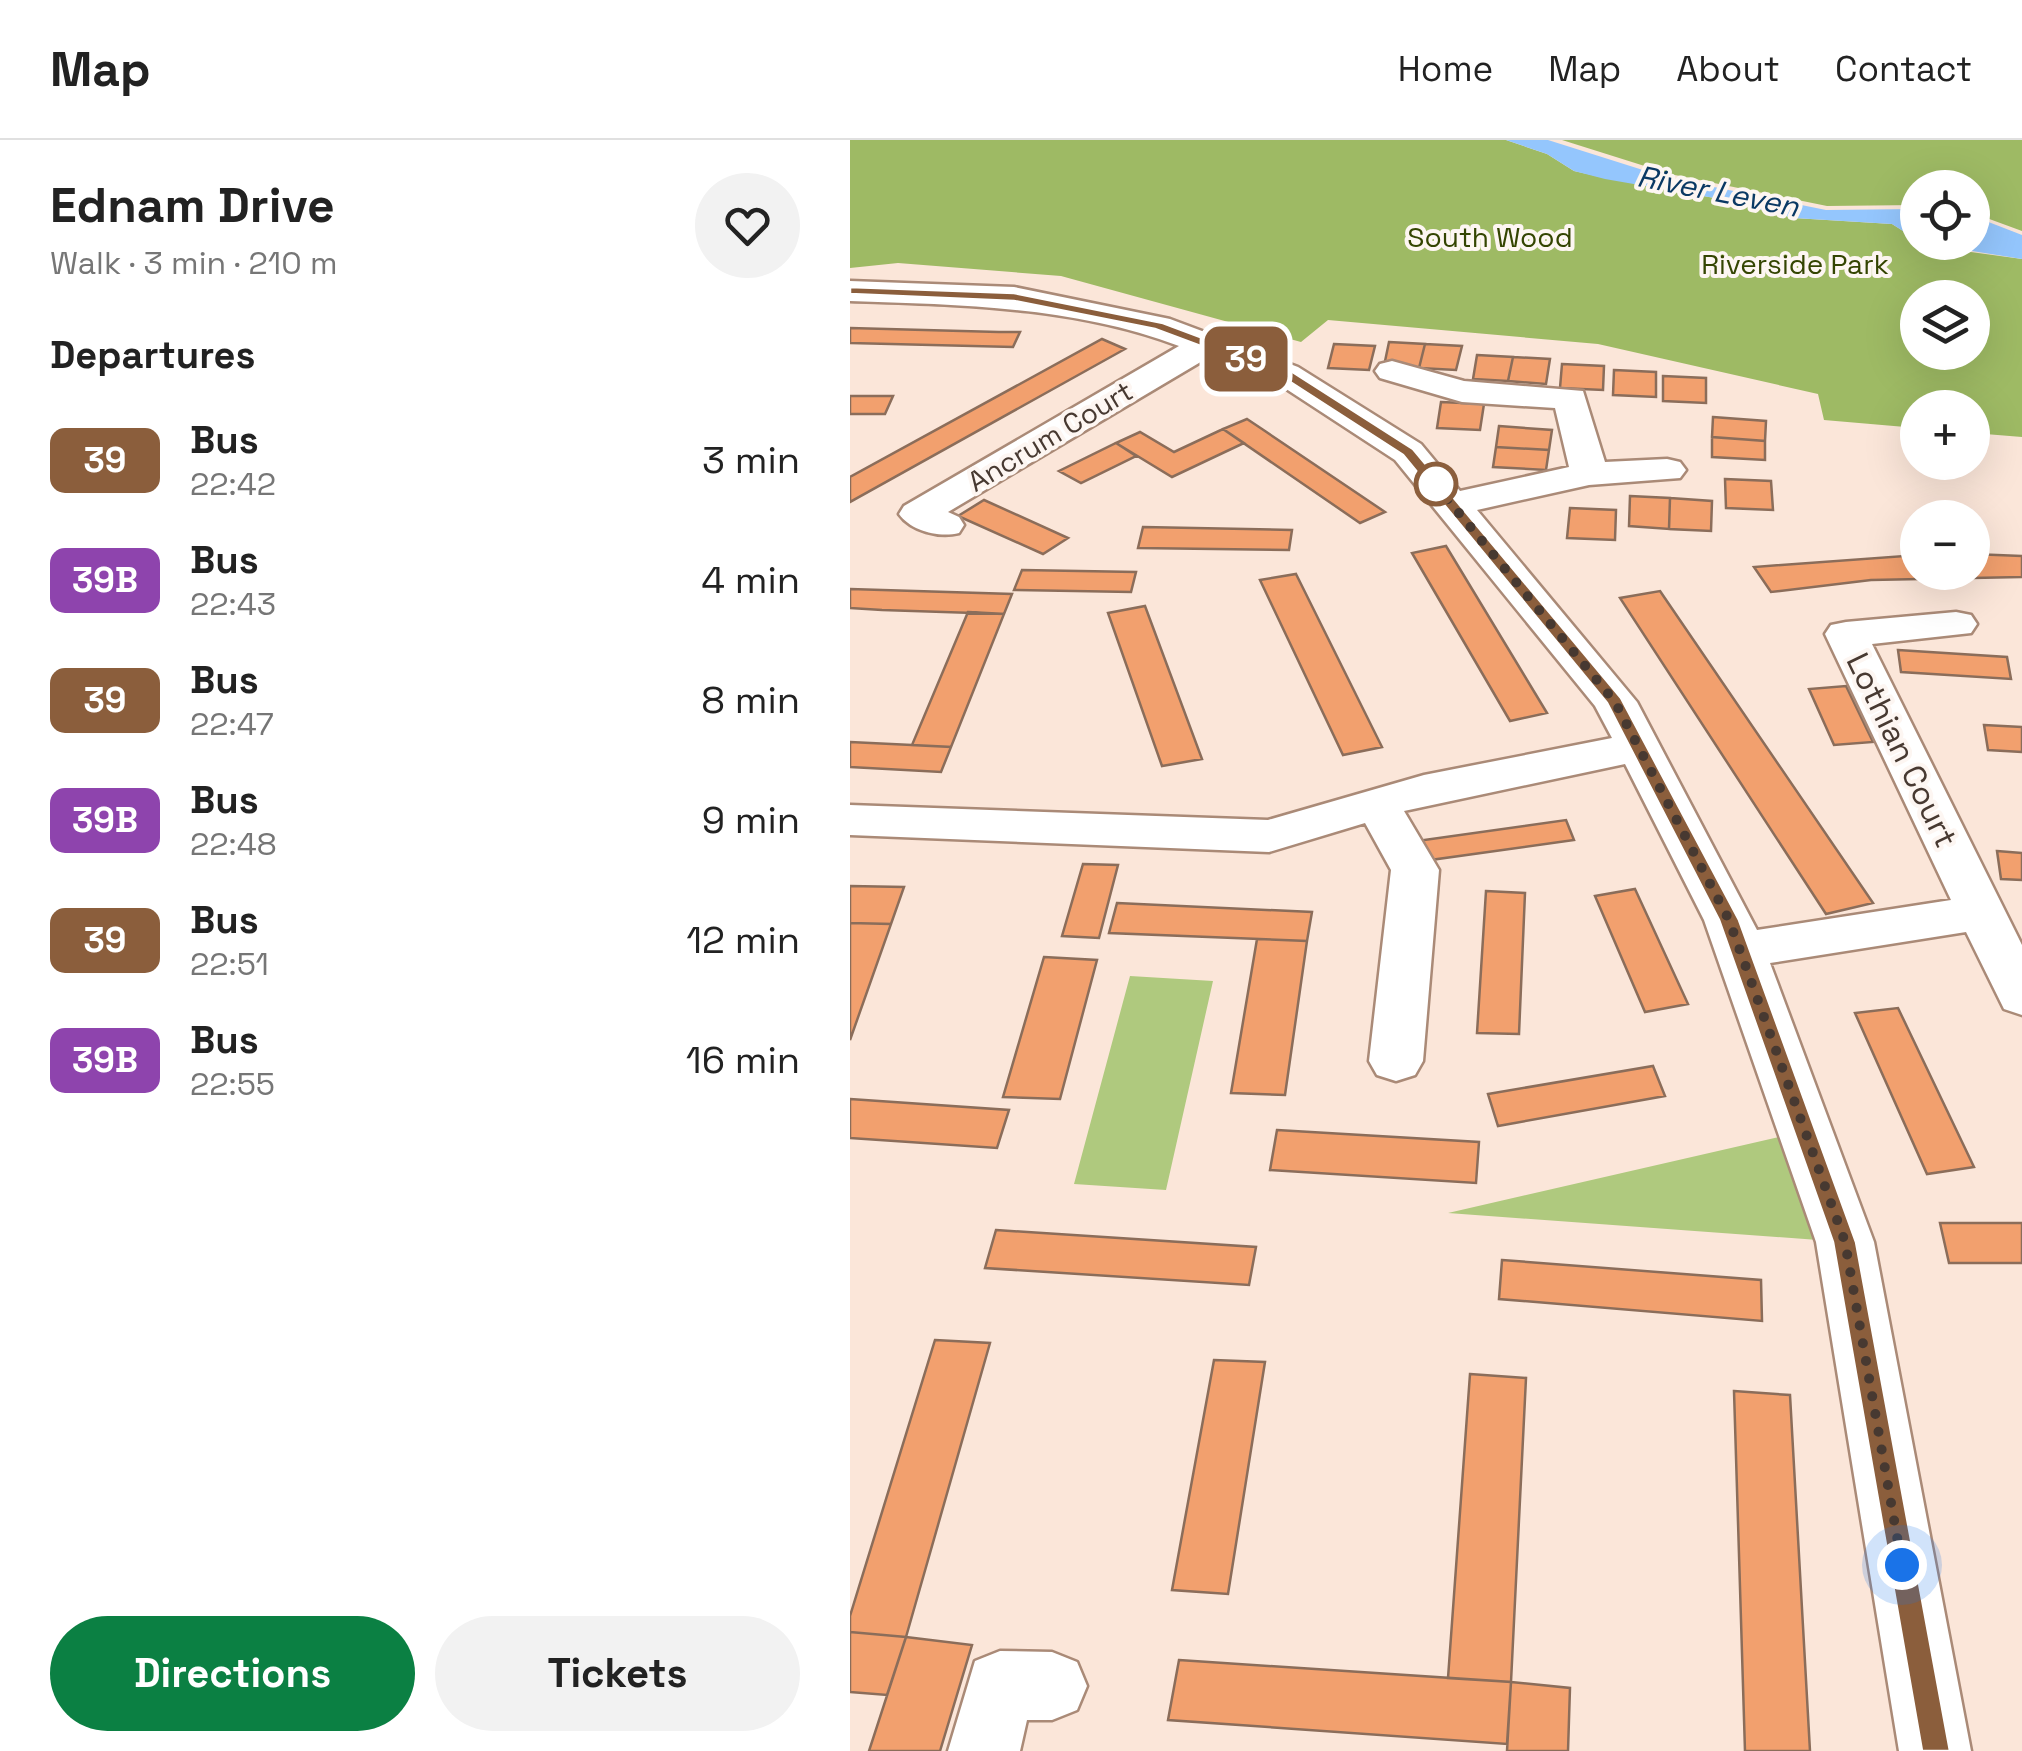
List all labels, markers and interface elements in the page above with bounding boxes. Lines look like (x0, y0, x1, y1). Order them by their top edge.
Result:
text: Map (50, 39, 151, 100)
text: Home (1398, 47, 1493, 91)
text: Map (1548, 47, 1621, 91)
text: About (1676, 47, 1780, 91)
text: Contact (1835, 47, 1972, 91)
water label: River Leven (1634, 156, 1803, 226)
map controls (1900, 170, 1990, 590)
button: locate (1900, 170, 1990, 260)
button: heart (695, 173, 800, 278)
text: Ednam Drive (50, 175, 335, 236)
park label: South Wood (1407, 219, 1573, 255)
text: Walk · 3 min · 210 m (50, 243, 337, 283)
park label: Riverside Park (1701, 246, 1889, 282)
button: layers (1900, 280, 1990, 370)
line badge: 39 (1201, 326, 1291, 392)
text: Departures (50, 331, 255, 379)
text: 39 (1225, 337, 1267, 381)
street label: Ancrum Court (961, 373, 1139, 499)
button: + (1900, 390, 1990, 480)
text: Bus (190, 416, 259, 464)
text: 3 min (702, 436, 800, 484)
text: 39 (84, 438, 126, 482)
unlabelled marker (1415, 463, 1457, 505)
text: 22:42 (190, 464, 276, 504)
button: − (1900, 500, 1990, 590)
text: Bus (190, 536, 259, 584)
text: 4 min (701, 556, 800, 604)
text: 39B (72, 558, 138, 602)
text: 22:43 (190, 584, 276, 624)
street label: Lothian Court (1838, 646, 1966, 854)
text: Bus (190, 656, 259, 704)
text: 8 min (701, 676, 800, 724)
text: 39 (84, 678, 126, 722)
text: 22:47 (190, 704, 274, 744)
text: Bus (190, 776, 259, 824)
text: 9 min (702, 796, 800, 844)
text: 39B (72, 798, 138, 842)
text: 22:48 (190, 824, 277, 864)
text: Bus (190, 896, 259, 944)
text: 12 min (686, 916, 800, 964)
text: 39 (84, 918, 126, 962)
text: 22:51 (190, 944, 269, 984)
text: Bus (190, 1016, 259, 1064)
text: 16 min (686, 1036, 800, 1084)
text: 39B (72, 1038, 138, 1082)
text: 22:55 (190, 1064, 275, 1104)
your location (1877, 1540, 1927, 1590)
button: Directions (50, 1616, 415, 1731)
button: Tickets (435, 1616, 800, 1731)

